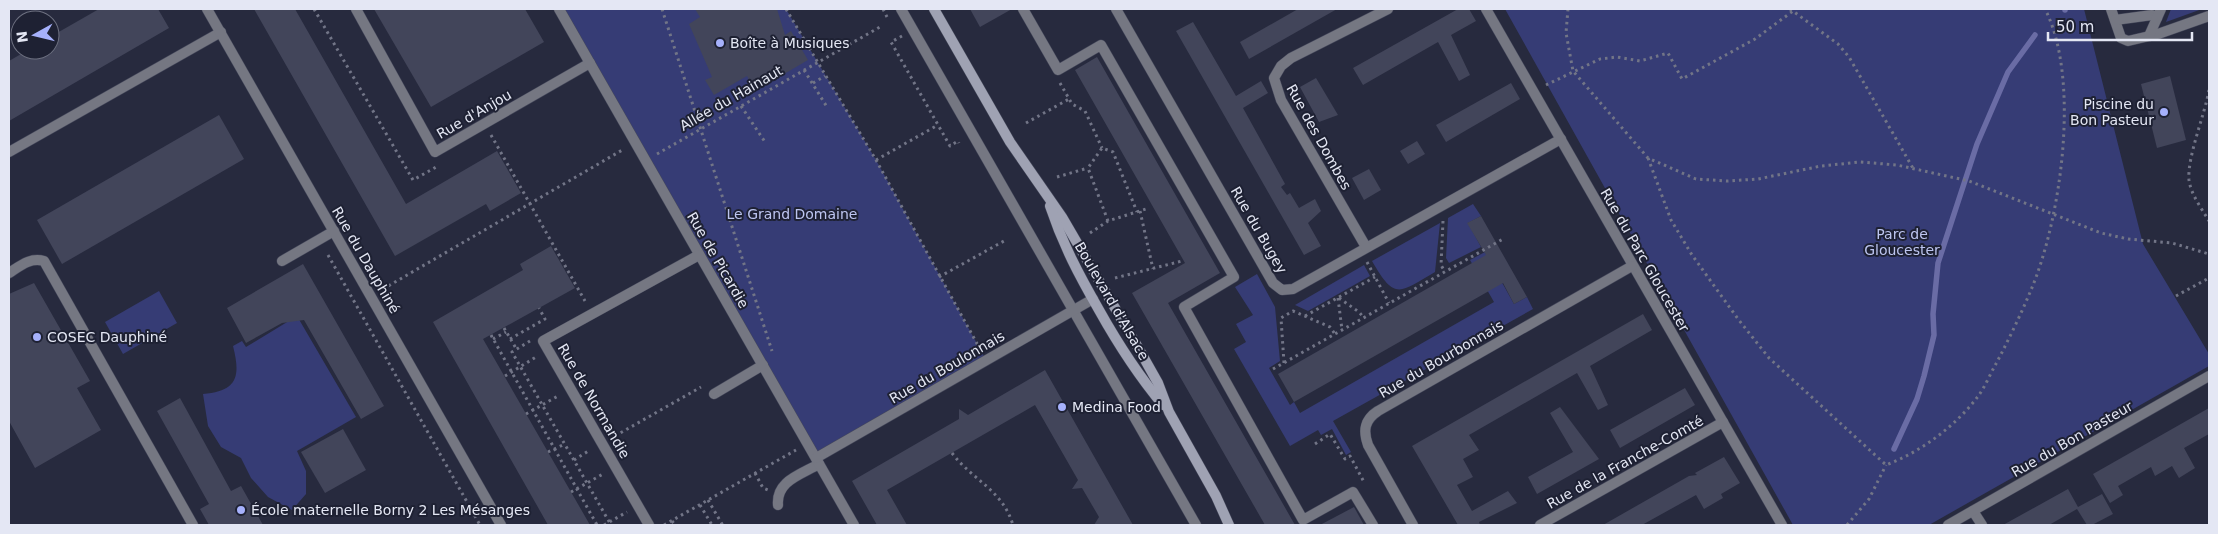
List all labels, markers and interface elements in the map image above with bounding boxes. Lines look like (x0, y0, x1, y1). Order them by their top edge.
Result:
north arrow (10, 10, 60, 60)
scale bar (2048, 10, 2192, 42)
text: 50 m (2056, 18, 2094, 36)
text: N (13, 30, 31, 44)
place label: Boîte à Musiques (730, 35, 849, 51)
marker: Boîte à Musiques (714, 37, 726, 49)
street label: Allée du Hainaut (677, 62, 786, 134)
street label: Rue des Dombes (1283, 81, 1355, 193)
street label: Rue d'Anjou (434, 86, 514, 142)
place label: Piscine du Bon Pasteur (2070, 96, 2154, 128)
marker: Piscine du Bon Pasteur (2158, 106, 2170, 118)
street label: Rue du Bugey (1228, 184, 1290, 276)
street label: Rue du Parc Gloucester (1597, 185, 1693, 335)
street label: Rue du Dauphiné (329, 204, 403, 316)
park label: Le Grand Domaine (727, 206, 857, 222)
street label: Rue de Picardie (684, 209, 752, 311)
park label: Parc de Gloucester (1864, 226, 1940, 258)
street label: Boulevard d'Alsace (1072, 239, 1152, 363)
street label: Rue du Bourbonnais (1376, 317, 1506, 401)
street label: Rue du Boulonnais (887, 328, 1007, 406)
place label: COSEC Dauphiné (47, 329, 167, 345)
marker: COSEC Dauphiné (31, 331, 43, 343)
street label: Rue de Normandie (555, 341, 633, 461)
street label: Rue du Bon Pasteur (2009, 398, 2136, 480)
place label: Medina Food (1072, 399, 1161, 415)
marker: Medina Food (1056, 401, 1068, 413)
street label: Rue de la Franche-Comté (1544, 412, 1706, 512)
place label: École maternelle Borny 2 Les Mésanges (251, 502, 530, 518)
marker: École maternelle Borny 2 Les Mésanges (235, 504, 247, 516)

